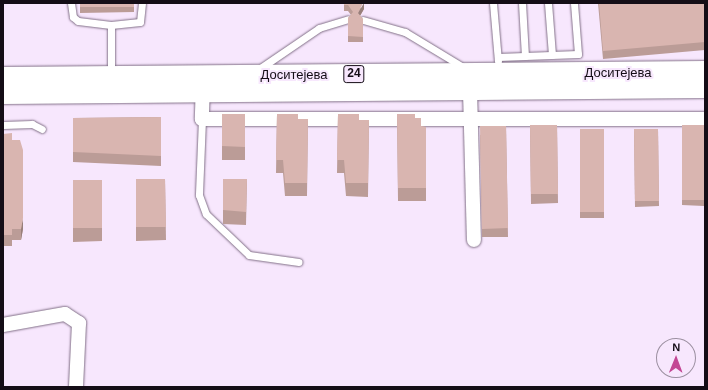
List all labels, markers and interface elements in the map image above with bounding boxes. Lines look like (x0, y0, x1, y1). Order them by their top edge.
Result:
road number: 24 (343, 64, 365, 84)
street label: Доситејева (584, 65, 652, 81)
street label: Доситејева (260, 67, 328, 83)
north arrow (656, 338, 696, 378)
text: N (672, 341, 680, 353)

